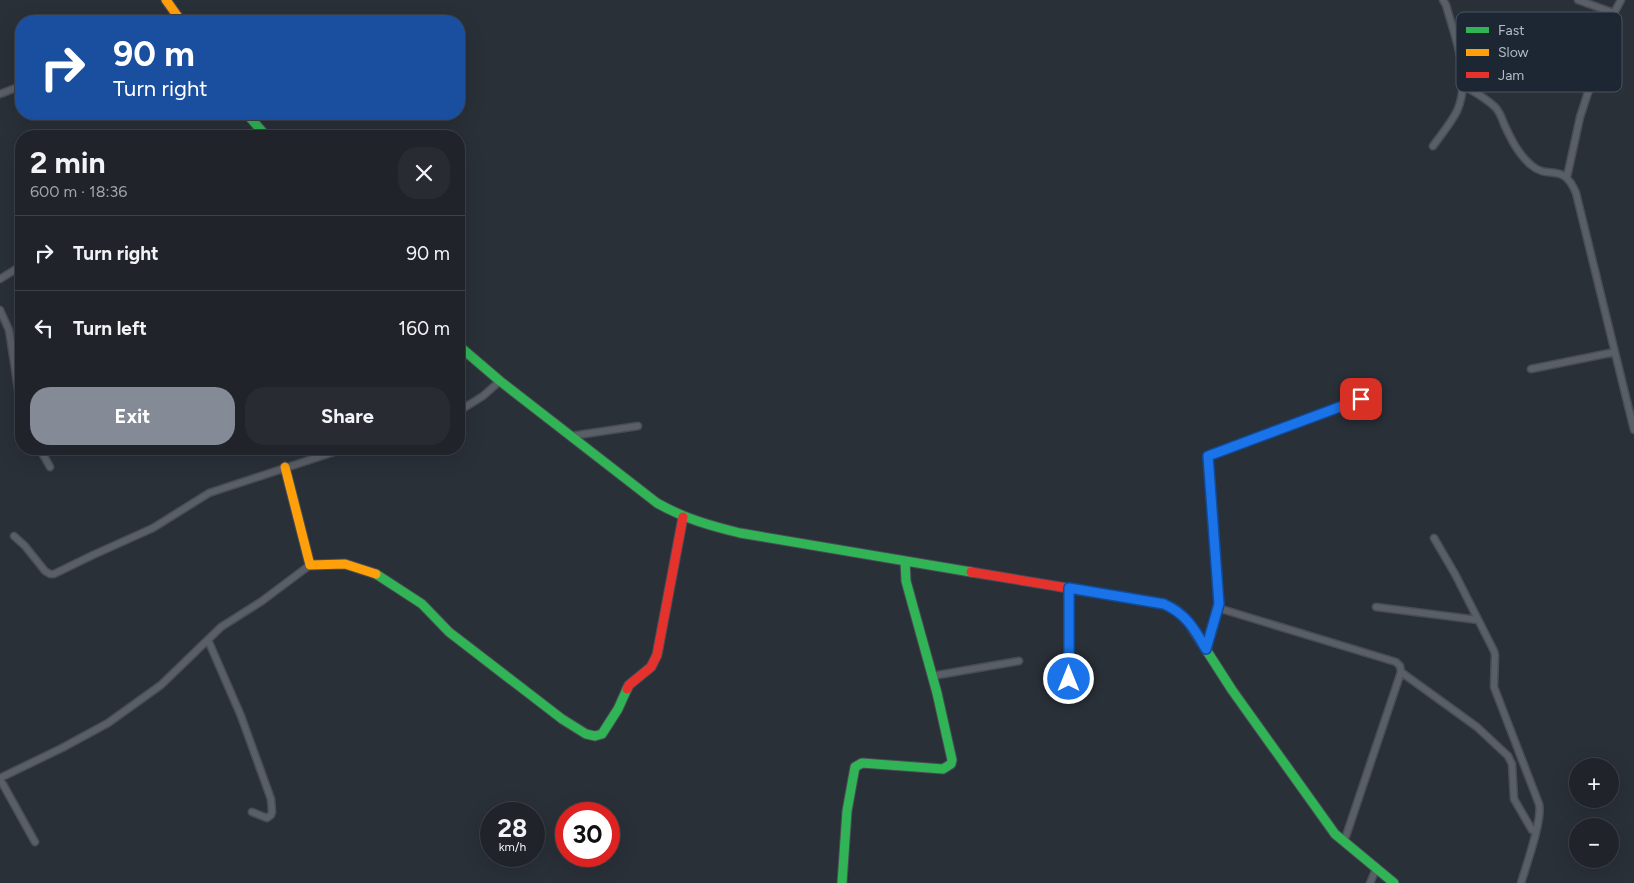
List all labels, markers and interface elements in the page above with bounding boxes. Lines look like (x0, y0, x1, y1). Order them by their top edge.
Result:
legend (1456, 12, 1622, 92)
text: Fast (1498, 22, 1524, 39)
text: 90 m (113, 33, 195, 75)
icon: right (30, 35, 95, 100)
text: Slow (1498, 44, 1529, 61)
text: Jam (1498, 67, 1524, 84)
text: Turn right (113, 75, 208, 102)
text: 2 min (30, 144, 106, 181)
button: close (398, 147, 450, 199)
text: 600 m · 18:36 (30, 182, 127, 201)
icon: right (30, 239, 58, 267)
text: Turn right (73, 242, 159, 265)
text: 90 m (406, 242, 450, 265)
icon: left (30, 314, 58, 342)
text: Turn left (73, 317, 147, 340)
text: 160 m (398, 317, 450, 340)
pin (1340, 378, 1382, 420)
icon: arrive (1347, 385, 1375, 413)
button: Exit (30, 387, 235, 445)
button: Share (245, 387, 450, 445)
position arrow (1042, 652, 1094, 704)
map controls (1569, 758, 1619, 868)
button: + (1569, 758, 1619, 808)
speed limit sign: 30 (555, 802, 620, 867)
text: 28 (498, 813, 527, 843)
button: − (1569, 818, 1619, 868)
text: km/h (499, 840, 526, 854)

